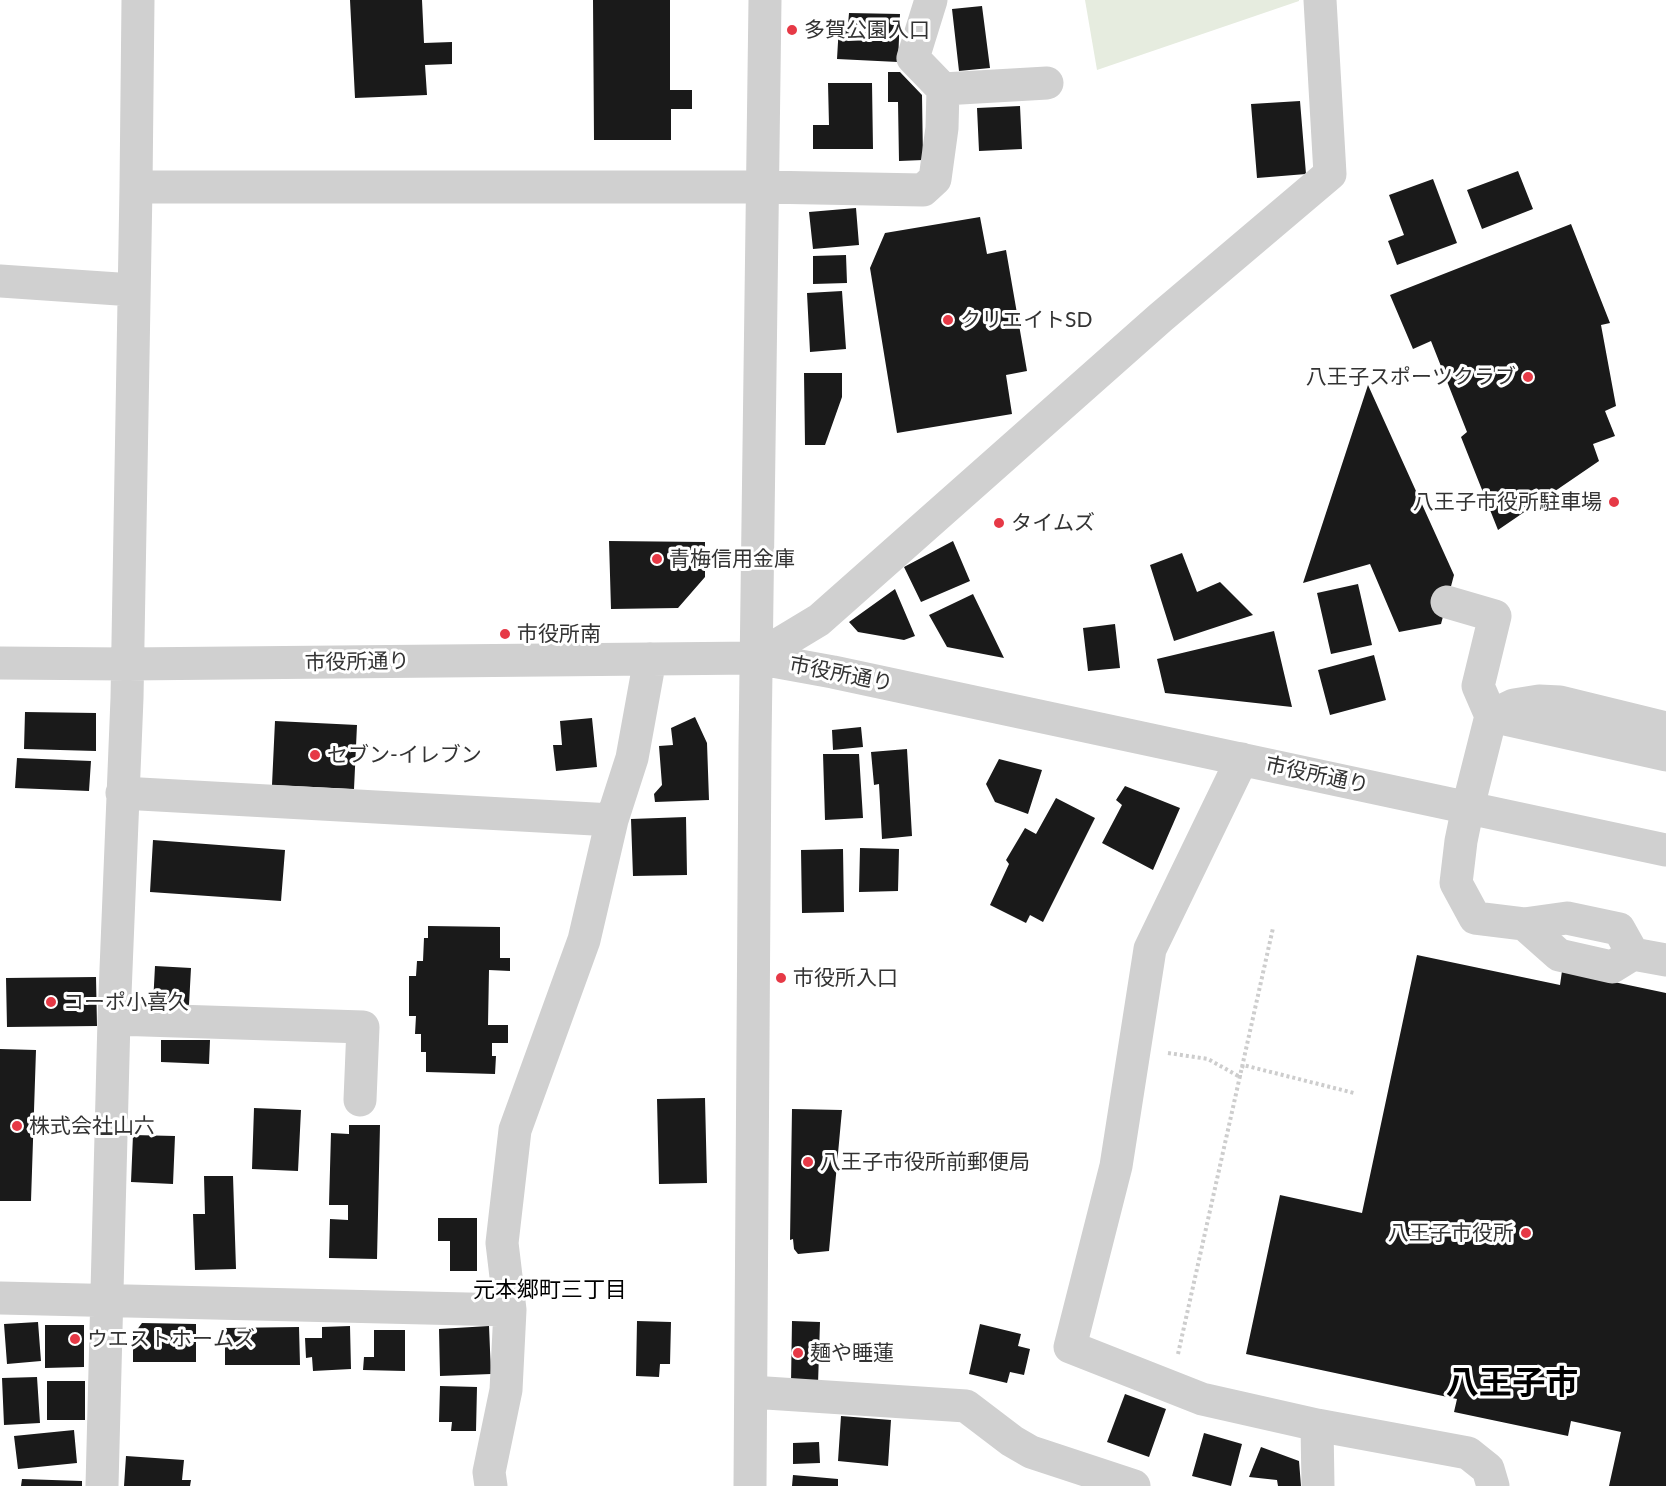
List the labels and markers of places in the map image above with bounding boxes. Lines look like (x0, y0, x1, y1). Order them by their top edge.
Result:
place label: 多賀公園入口 (804, 17, 930, 43)
marker: 多賀公園入口 (785, 23, 799, 37)
place label: クリエイトSD (960, 307, 1092, 333)
marker: クリエイトSD (941, 313, 955, 327)
place label: 八王子スポーツクラブ (1306, 364, 1516, 390)
marker: 八王子スポーツクラブ (1521, 370, 1535, 384)
place label: 八王子市役所駐車場 (1413, 489, 1602, 515)
marker: 八王子市役所駐車場 (1607, 495, 1621, 509)
place label: タイムズ (1011, 510, 1095, 536)
marker: タイムズ (992, 516, 1006, 530)
place label: 青梅信用金庫 (669, 546, 795, 572)
marker: 青梅信用金庫 (650, 552, 664, 566)
place label: 市役所南 (517, 621, 601, 647)
marker: 市役所南 (498, 627, 512, 641)
place label: セブン-イレブン (327, 742, 482, 768)
marker: セブン-イレブン (308, 748, 322, 762)
place label: 市役所入口 (793, 965, 898, 991)
marker: 市役所入口 (774, 971, 788, 985)
place label: コーポ小喜久 (63, 989, 189, 1015)
marker: コーポ小喜久 (44, 995, 58, 1009)
place label: 株式会社山六 (29, 1113, 155, 1139)
marker: 株式会社山六 (10, 1119, 24, 1133)
place label: 八王子市役所前郵便局 (820, 1149, 1030, 1175)
marker: 八王子市役所前郵便局 (801, 1155, 815, 1169)
place label: 八王子市役所 (1388, 1220, 1514, 1246)
marker: 八王子市役所 (1519, 1226, 1533, 1240)
place label: ウエストホームズ (87, 1326, 255, 1352)
marker: ウエストホームズ (68, 1332, 82, 1346)
place label: 麺や睡蓮 (810, 1340, 894, 1366)
marker: 麺や睡蓮 (791, 1346, 805, 1360)

